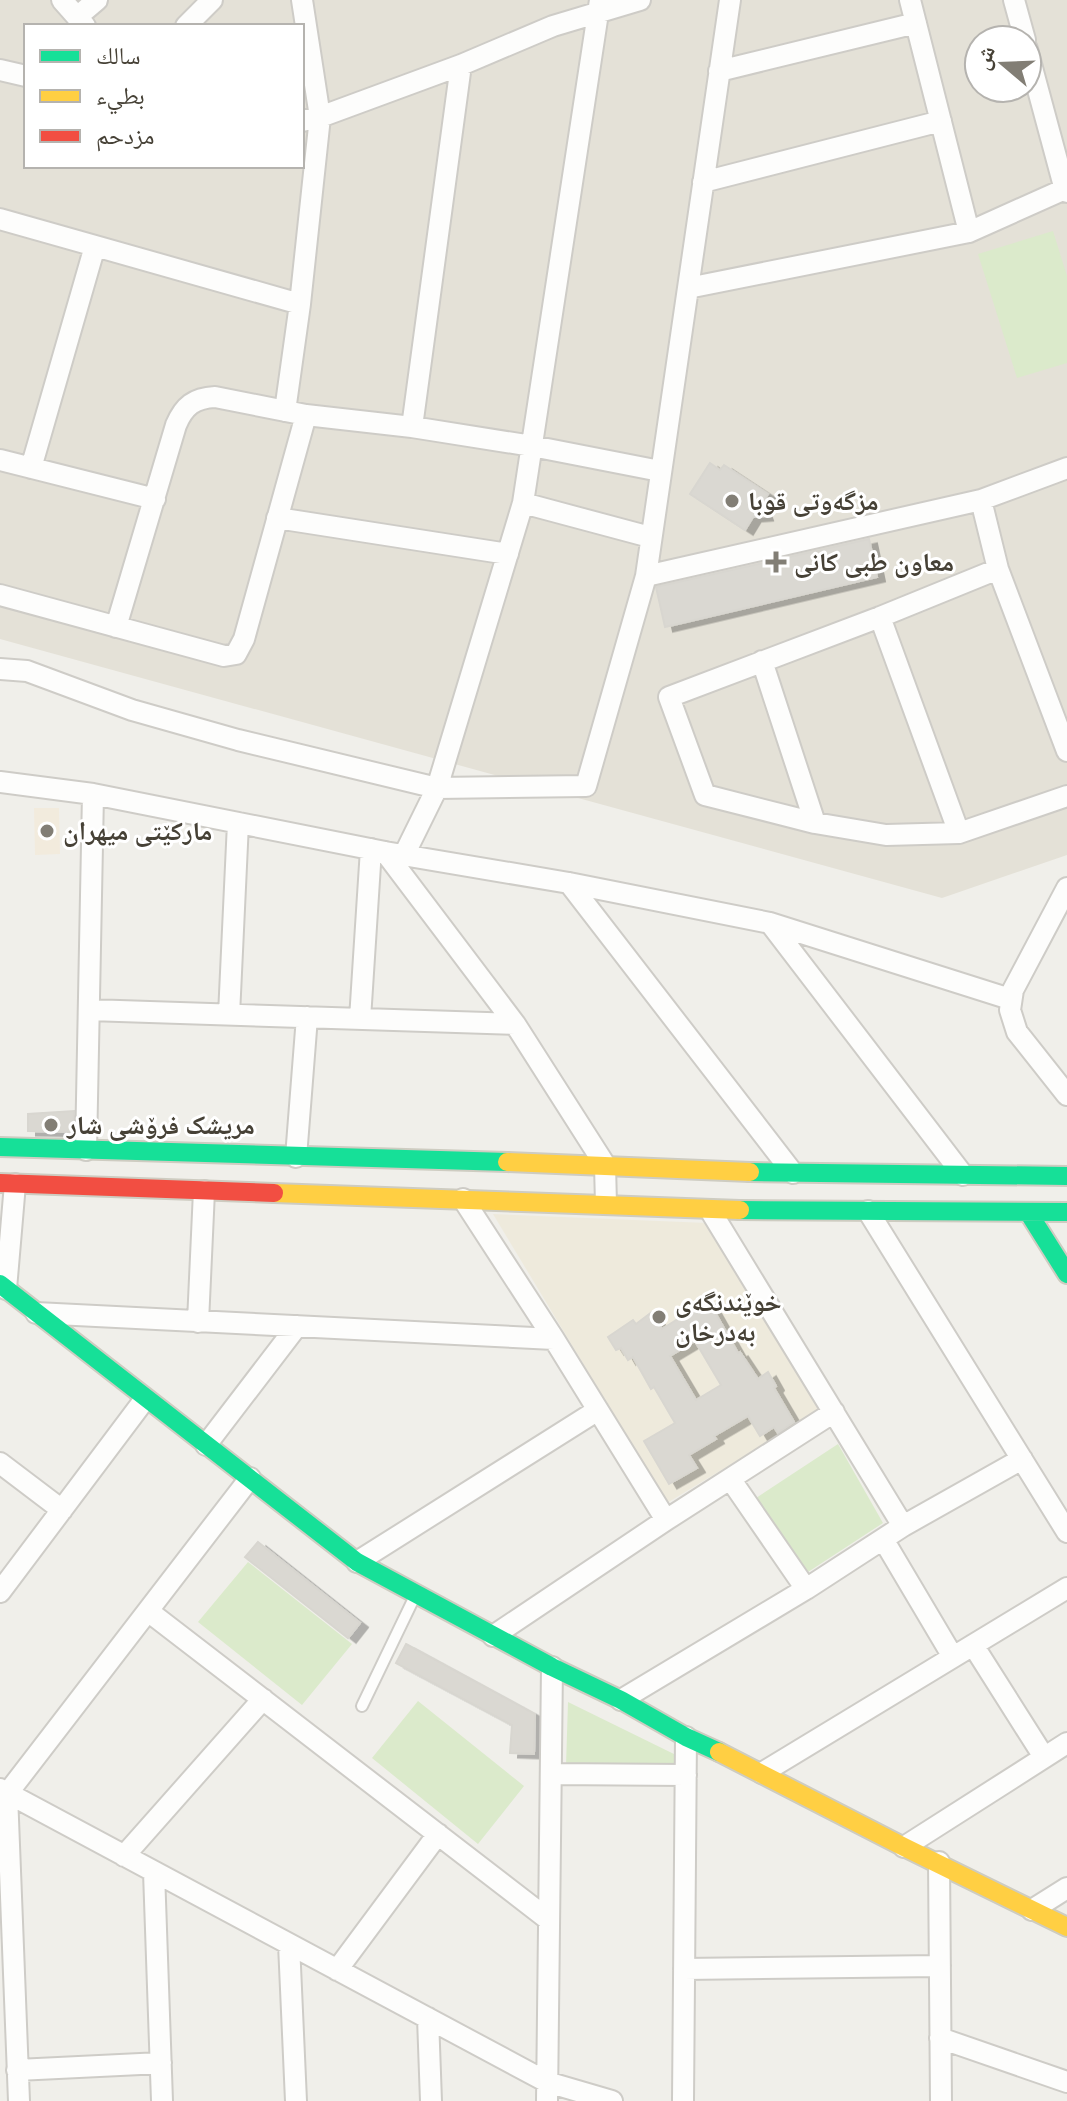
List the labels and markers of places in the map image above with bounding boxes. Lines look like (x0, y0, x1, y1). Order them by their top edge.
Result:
place label: مزگەوتی قوبا (748, 486, 879, 517)
marker: مزگەوتی قوبا (723, 492, 741, 510)
place label: معاون طبی کانی (794, 547, 954, 578)
marker: معاون طبی کانی (765, 551, 787, 573)
place label: مارکێتی میهران (63, 816, 212, 847)
marker: مارکێتی میهران (38, 822, 56, 840)
place label: مریشک فرۆشی شار (66, 1110, 255, 1141)
marker: مریشک فرۆشی شار (42, 1116, 60, 1134)
place label: خوێندنگەی بەدرخان (675, 1287, 782, 1348)
marker: خوێندنگەی بەدرخان (650, 1308, 668, 1326)

